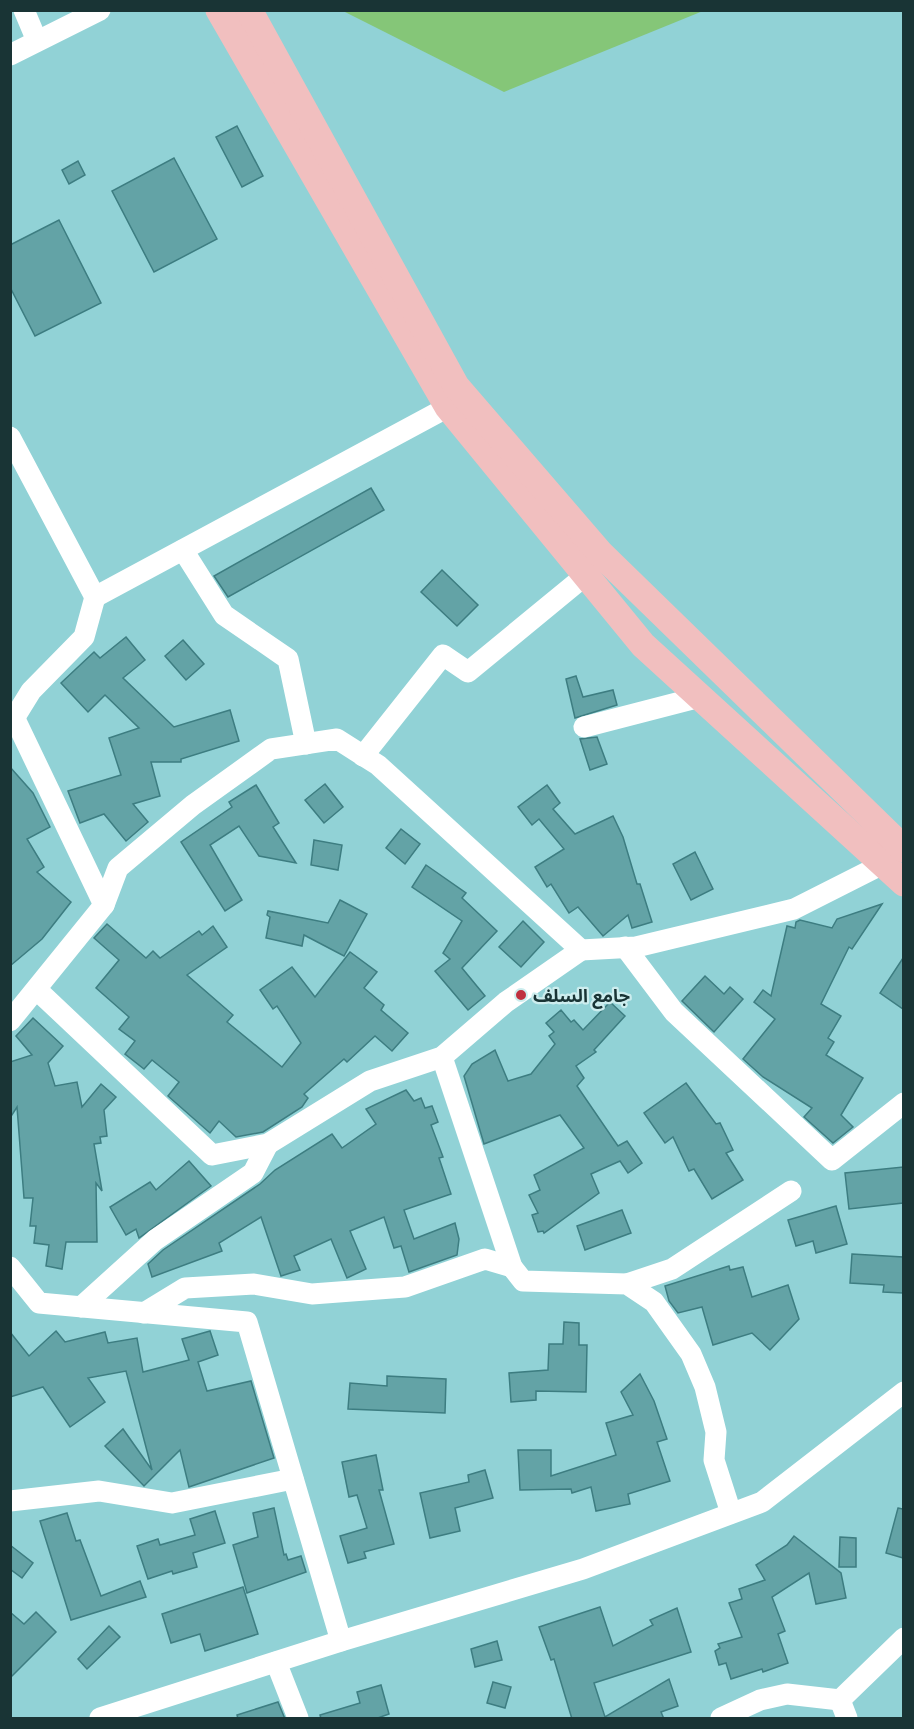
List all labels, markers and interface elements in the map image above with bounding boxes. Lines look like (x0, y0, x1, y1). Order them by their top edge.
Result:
place label: جامع السلف (533, 984, 630, 1009)
marker: جامع السلف (514, 988, 528, 1002)

